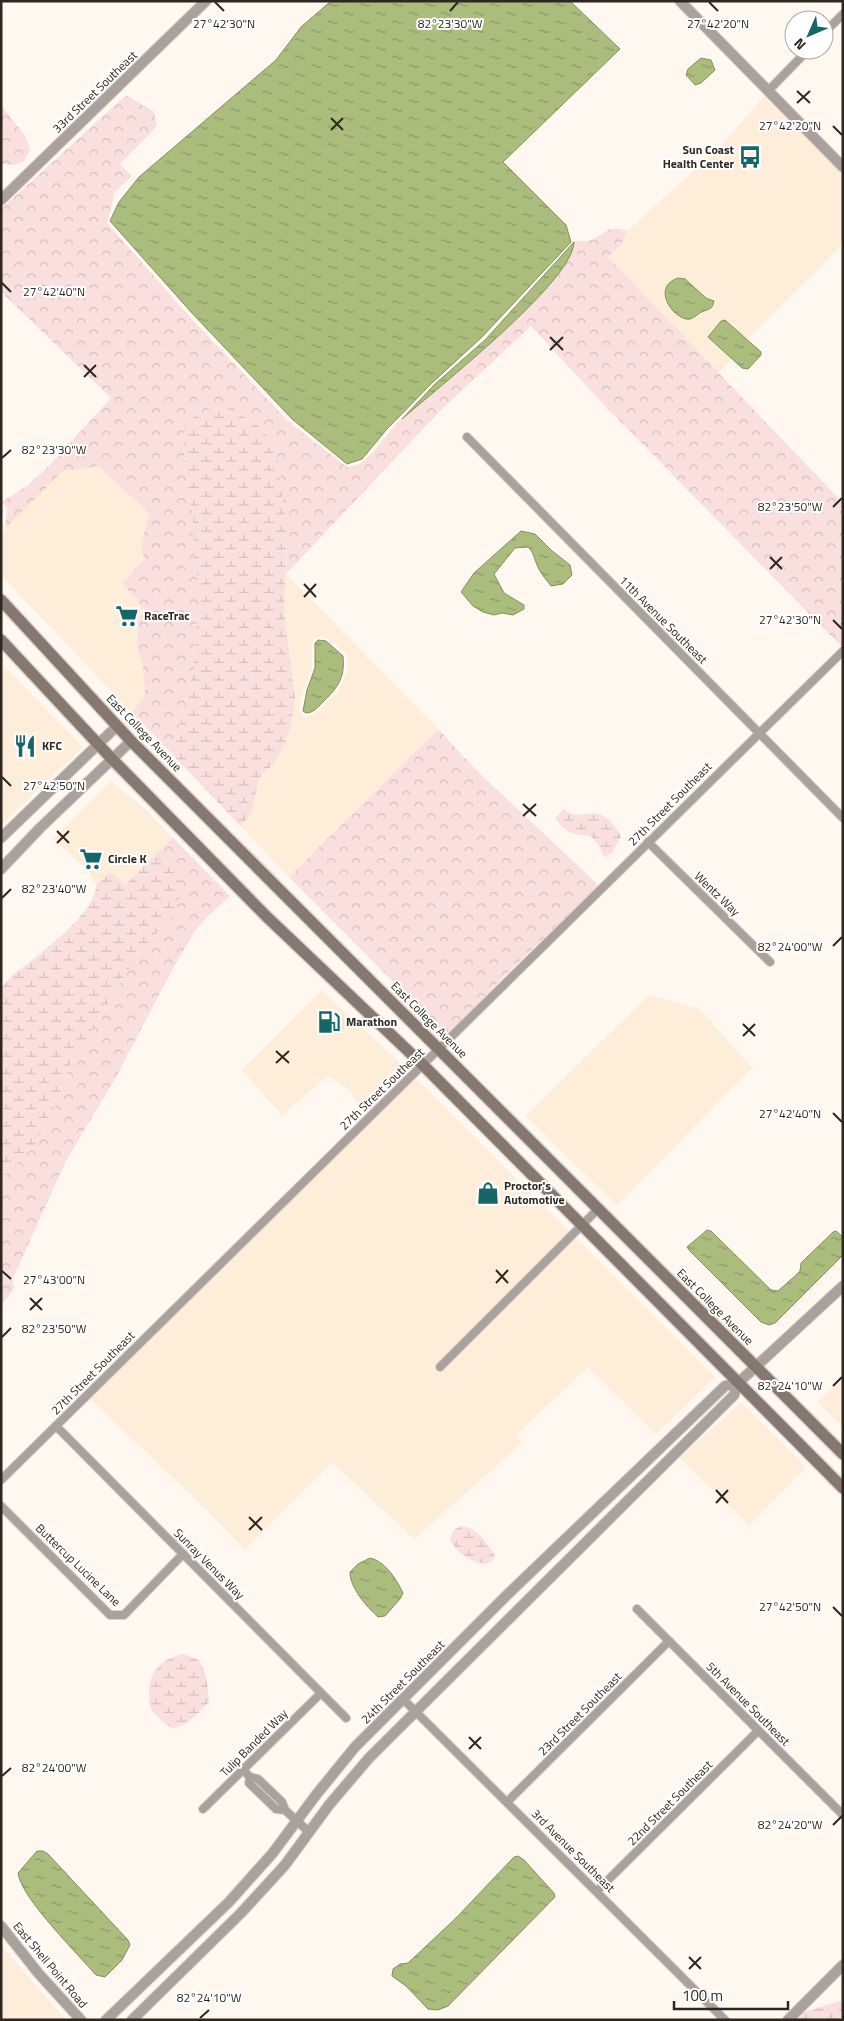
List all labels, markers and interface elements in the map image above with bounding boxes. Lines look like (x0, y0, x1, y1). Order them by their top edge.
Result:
north arrow (784, 10, 834, 60)
text: 27°42'30"N (193, 14, 255, 33)
text: 82°23'30"W (418, 14, 483, 33)
text: 27°42'20"N (687, 14, 749, 33)
text: N (789, 34, 810, 55)
street label: 33rd Street Southeast (48, 45, 142, 137)
text: 27°42'20"N (759, 116, 821, 135)
place label: Sun Coast Health Center (663, 140, 735, 173)
bus stop icon: Sun Coast Health Center (737, 144, 763, 170)
text: 27°42'40"N (23, 282, 85, 301)
text: 82°23'30"W (22, 440, 87, 459)
text: 82°23'50"W (758, 497, 823, 516)
street label: 11th Avenue Southeast (615, 571, 713, 669)
supermarket icon: RaceTrac (114, 603, 140, 629)
place label: RaceTrac (144, 606, 190, 625)
text: 27°42'30"N (759, 610, 821, 629)
street label: East College Avenue (102, 689, 187, 776)
restaurant icon: KFC (12, 733, 38, 759)
place label: KFC (42, 736, 62, 755)
street label: 27th Street Southeast (623, 757, 717, 850)
text: 27°42'50"N (23, 776, 85, 795)
supermarket icon: Circle K (78, 846, 104, 872)
place label: Circle K (108, 849, 147, 868)
street label: Wentz Way (690, 867, 745, 921)
text: 82°23'40"W (22, 879, 87, 898)
text: 82°24'00"W (758, 937, 823, 956)
street label: East College Avenue (387, 977, 472, 1062)
fuel station icon: Marathon (316, 1009, 342, 1035)
place label: Marathon (346, 1012, 397, 1031)
street label: 27th Street Southeast (335, 1042, 429, 1134)
text: 27°42'40"N (759, 1104, 821, 1123)
place label: Proctor's Automotive (504, 1176, 565, 1209)
shop icon: Proctor's Automotive (475, 1180, 501, 1206)
street label: East College Avenue (673, 1264, 758, 1349)
text: 27°43'00"N (23, 1270, 85, 1289)
text: 82°23'50"W (22, 1319, 87, 1338)
street label: 27th Street Southeast (46, 1326, 140, 1419)
text: 82°24'10"W (758, 1376, 823, 1395)
street label: Buttercup Lucine Lane (31, 1519, 125, 1610)
street label: Sunray Venus Way (169, 1524, 249, 1604)
text: 27°42'50"N (759, 1597, 821, 1616)
street label: 24th Street Southeast (356, 1635, 450, 1728)
street label: 5th Avenue Southeast (702, 1657, 795, 1750)
street label: 23rd Street Southeast (533, 1667, 626, 1760)
street label: Tulip Banded Way (215, 1704, 292, 1781)
street label: 22nd Street Southeast (623, 1755, 717, 1850)
text: 82°24'00"W (22, 1758, 87, 1777)
street label: 3rd Avenue Southeast (527, 1804, 620, 1897)
text: 82°24'20"W (758, 1815, 823, 1834)
street label: East Shell Point Road (9, 1917, 92, 2012)
scale bar (674, 1978, 788, 2010)
text: 100 m (682, 1984, 723, 2007)
text: 82°24'10"W (177, 1988, 242, 2007)

